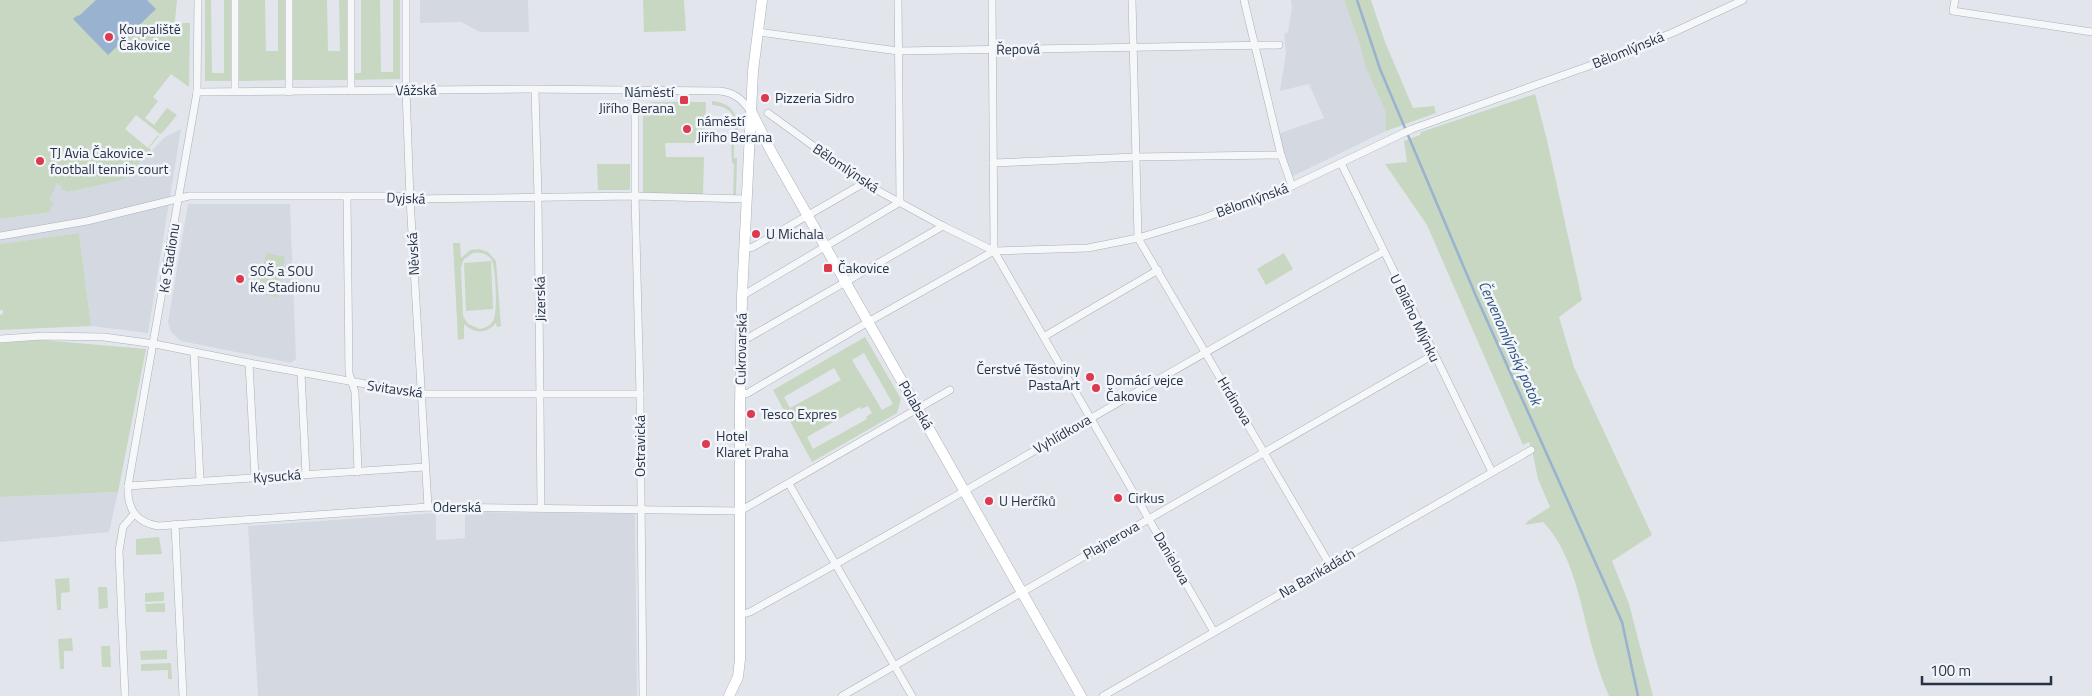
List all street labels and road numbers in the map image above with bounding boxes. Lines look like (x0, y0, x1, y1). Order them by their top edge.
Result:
street label: Bělomlýnská (1589, 26, 1667, 73)
street label: Řepová (996, 38, 1040, 59)
street label: Vážská (395, 79, 437, 100)
street label: Bělomlýnská (809, 138, 884, 197)
street label: Bělomlýnská (1213, 177, 1291, 222)
street label: Dyjská (386, 186, 426, 209)
street label: Ke Stadionu (153, 222, 184, 294)
street label: Něvská (401, 232, 424, 276)
street label: U Bílého Mlýnku (1385, 270, 1446, 365)
street label: Jizerská (529, 276, 550, 322)
street label: Cukrovarská (729, 313, 752, 385)
street label: Hrdinova (1213, 373, 1258, 429)
street label: Svitavská (366, 374, 424, 403)
street label: Polabská (894, 376, 939, 433)
street label: Vyhlídkova (1029, 409, 1094, 459)
street label: Ostravická (629, 415, 650, 477)
street label: Kysucká (252, 463, 302, 488)
street label: Oderská (433, 496, 481, 517)
street label: Plajnerova (1079, 515, 1143, 564)
street label: Danielova (1149, 527, 1196, 588)
street label: Na Barikádách (1275, 542, 1359, 603)

